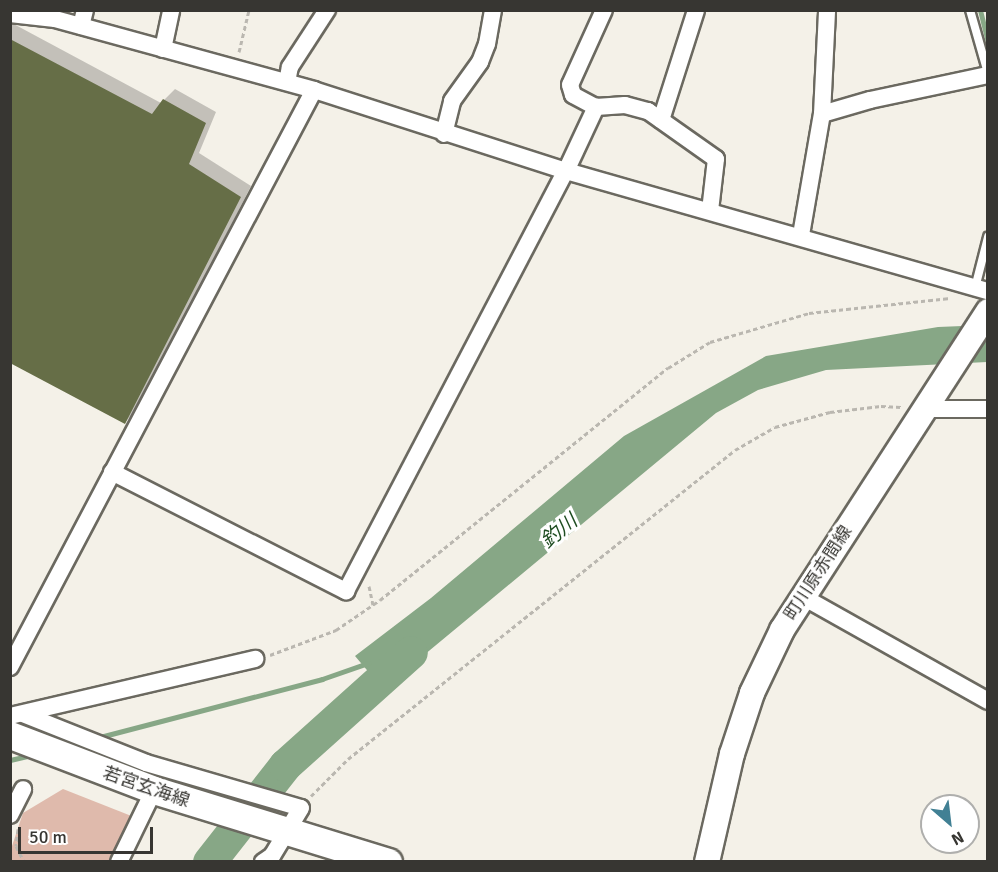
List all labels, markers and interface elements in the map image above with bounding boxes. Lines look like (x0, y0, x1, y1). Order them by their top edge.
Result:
water label: 釣川 (536, 509, 582, 553)
street label: 町川原赤間線 (780, 522, 856, 624)
street label: 若宮玄海線 (100, 762, 192, 812)
north arrow (920, 794, 980, 854)
scale bar (21, 815, 156, 853)
text: 50 m (29, 826, 67, 848)
text: N (948, 827, 967, 850)

